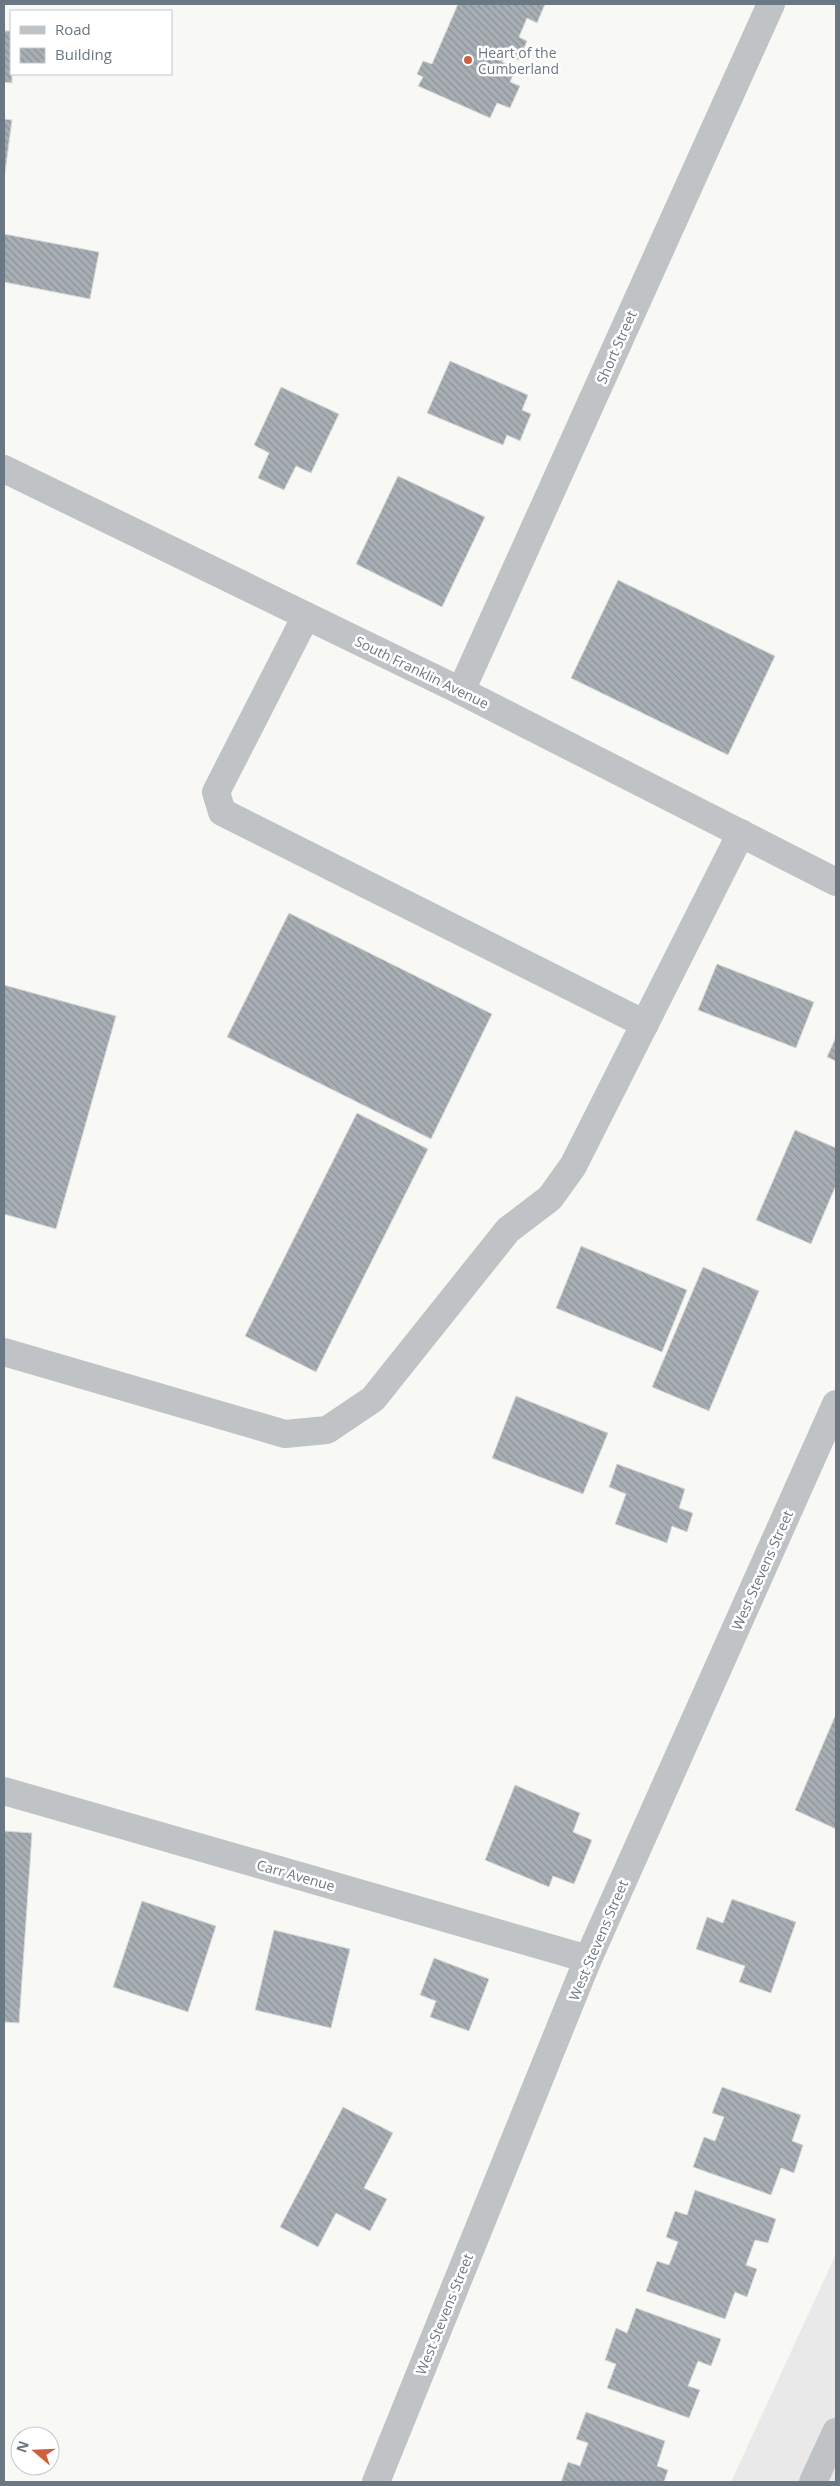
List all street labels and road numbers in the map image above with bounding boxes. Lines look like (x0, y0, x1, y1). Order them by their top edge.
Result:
street label: Short Street (591, 307, 641, 387)
street label: South Franklin Avenue (352, 631, 492, 713)
street label: West Stevens Street (727, 1507, 797, 1633)
street label: Carr Avenue (255, 1855, 337, 1895)
street label: West Stevens Street (564, 1877, 632, 2003)
street label: West Stevens Street (411, 2250, 477, 2378)

